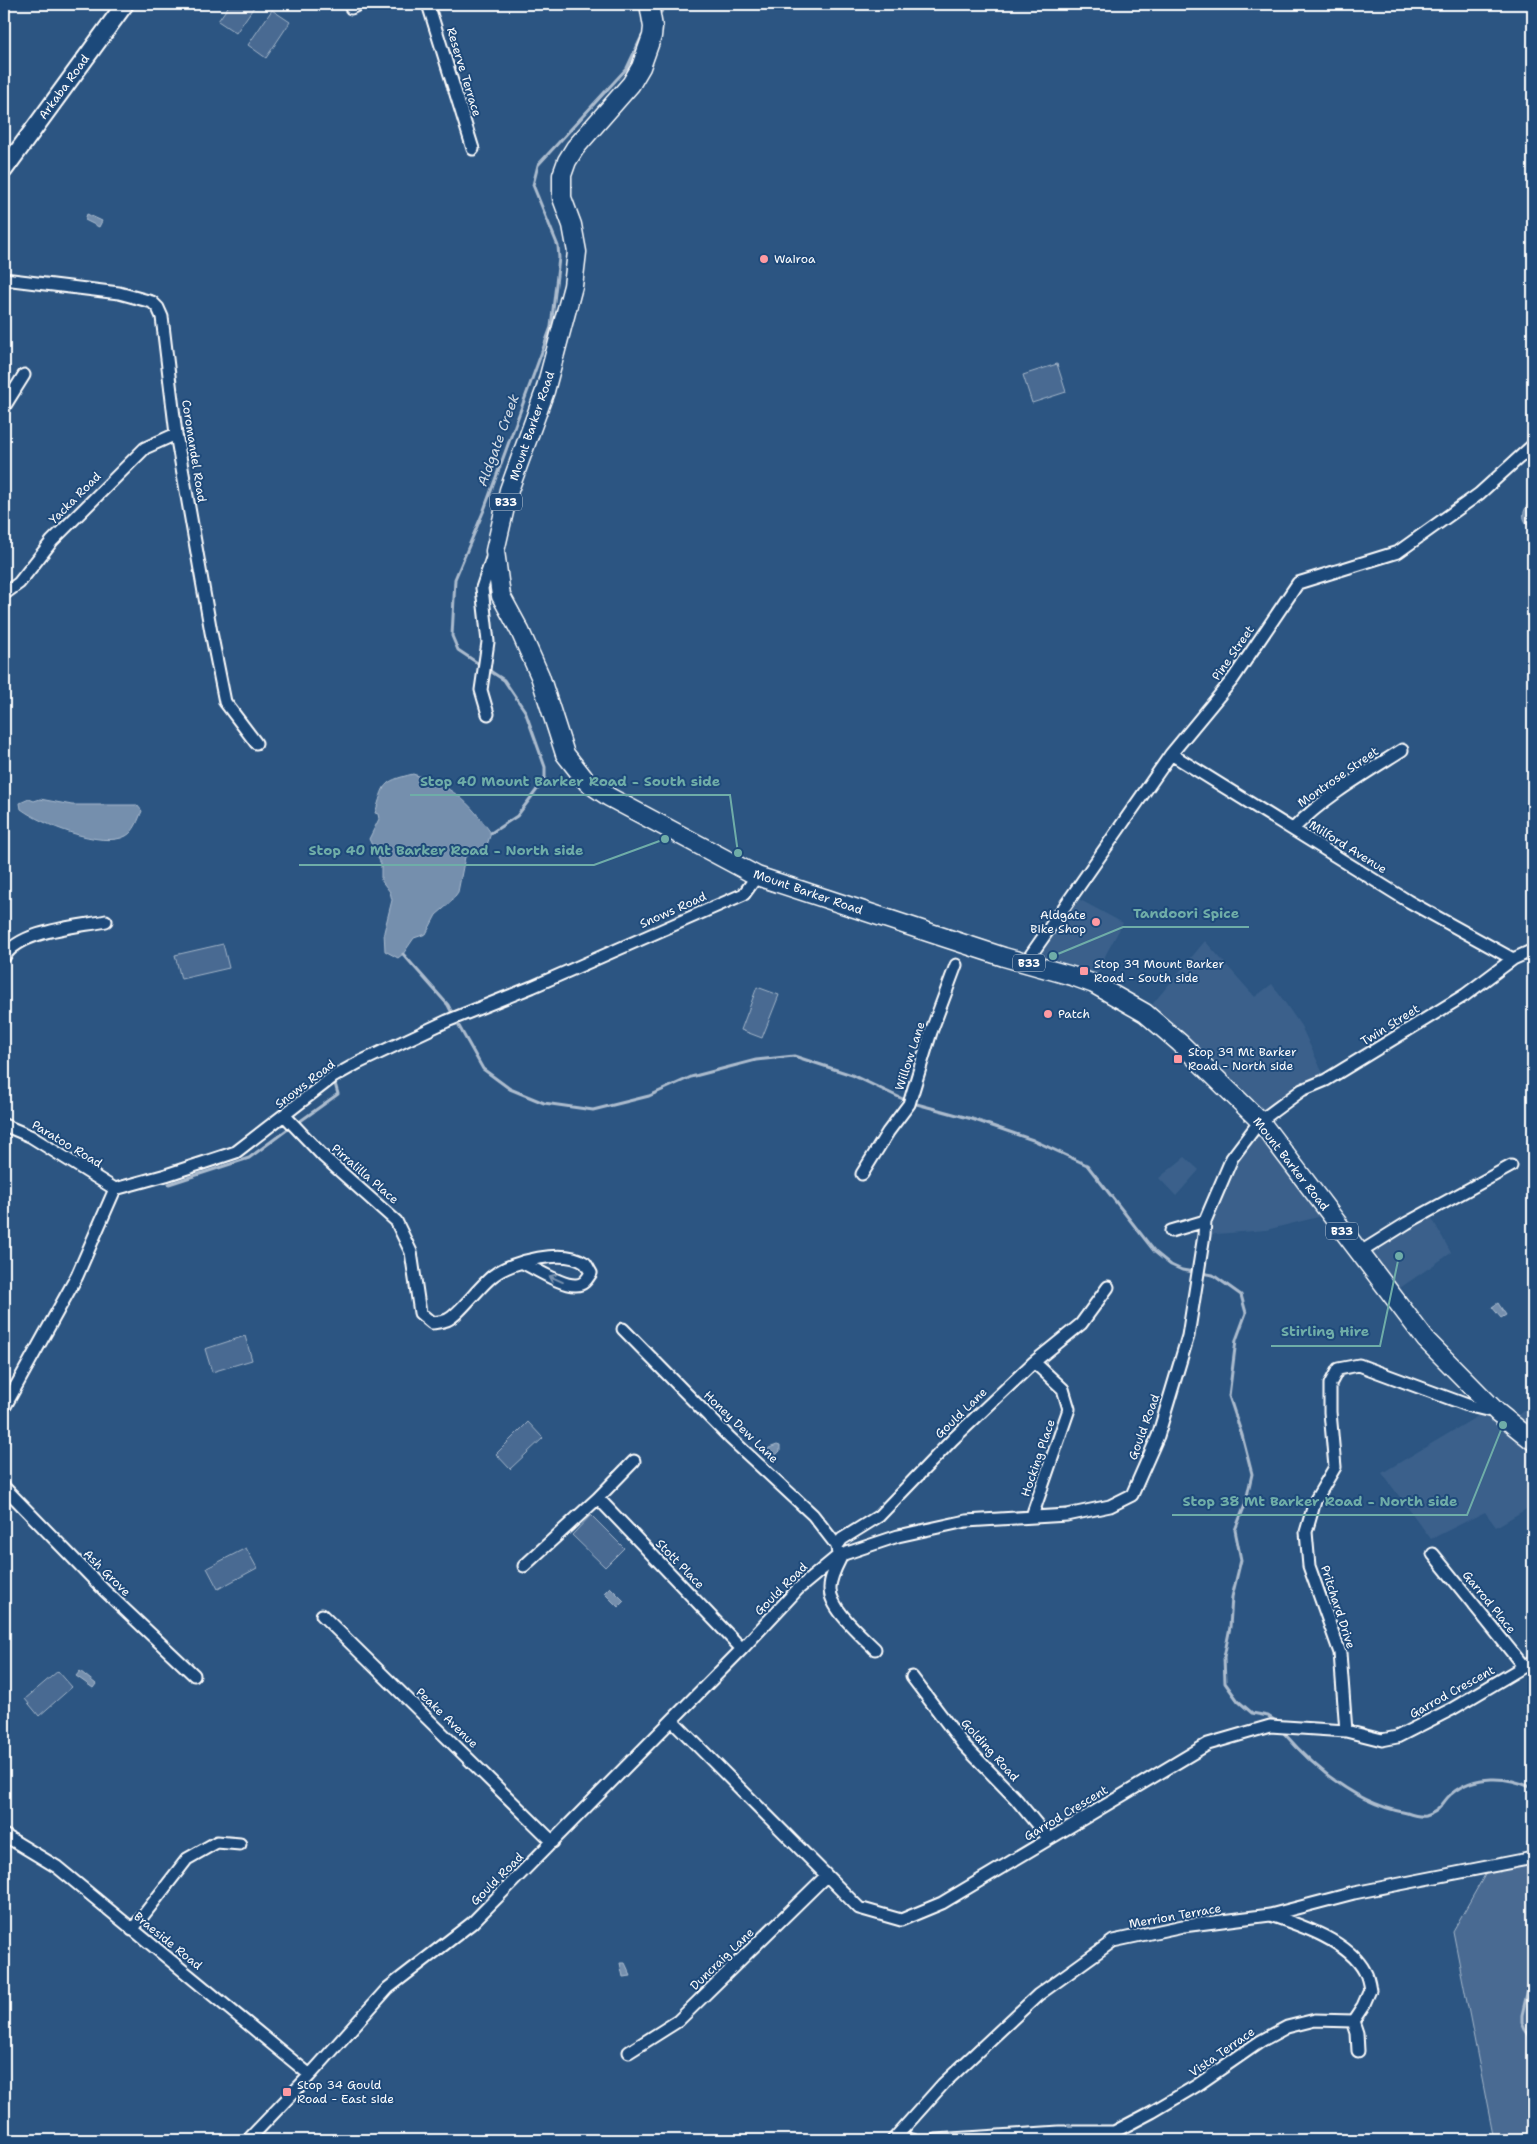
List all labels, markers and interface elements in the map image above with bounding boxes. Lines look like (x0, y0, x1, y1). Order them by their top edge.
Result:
street label: Reserve Terrace (443, 25, 485, 119)
street label: Arkaba Road (35, 51, 93, 123)
place label: Wairoa (774, 251, 816, 267)
marker: Wairoa (758, 253, 770, 265)
street label: Mount Barker Road (506, 369, 558, 483)
water label: Aldgate Creek (473, 391, 523, 489)
street label: Coromandel Road (178, 399, 210, 504)
street label: Yacka Road (46, 468, 105, 527)
road number: B33 (490, 494, 522, 511)
street label: Pine Street (1208, 622, 1258, 684)
street label: Montrose Street (1294, 743, 1382, 811)
callout: Stop 40 Mount Barker Road - South side (410, 766, 730, 795)
text: Stop 40 Mount Barker Road - South side (420, 772, 720, 790)
street label: Milford Avenue (1306, 817, 1390, 877)
callout: Stop 40 Mt Barker Road - North side (299, 836, 594, 865)
text: Stop 40 Mt Barker Road - North side (309, 841, 583, 859)
street label: Mount Barker Road (751, 866, 865, 918)
street label: Snows Road (637, 888, 709, 932)
callout: Tandoori Spice (1123, 898, 1249, 927)
text: Tandoori Spice (1133, 904, 1239, 922)
place label: Aldgate Bike Shop (1030, 907, 1086, 937)
marker: Aldgate Bike Shop (1090, 916, 1102, 928)
road number: B33 (1013, 954, 1045, 971)
place label: Stop 39 Mount Barker Road - South side (1094, 956, 1224, 986)
marker: Stop 39 Mount Barker Road - South side (1078, 965, 1090, 977)
street label: Twin Street (1358, 1001, 1422, 1049)
place label: Patch (1058, 1006, 1090, 1022)
marker: Patch (1042, 1008, 1054, 1020)
street label: Willow Lane (891, 1019, 929, 1092)
place label: Stop 39 Mt Barker Road - North side (1188, 1044, 1297, 1074)
marker: Stop 39 Mt Barker Road - North side (1172, 1053, 1184, 1065)
street label: Snows Road (272, 1056, 339, 1112)
street label: Mount Barker Road (1249, 1114, 1333, 1214)
street label: Paratoo Road (29, 1117, 105, 1172)
street label: Pirralilla Place (328, 1140, 402, 1208)
road number: B33 (1326, 1222, 1358, 1240)
one-way arrow (549, 1273, 564, 1283)
callout: Stirling Hire (1271, 1317, 1380, 1346)
text: Stirling Hire (1281, 1322, 1369, 1340)
street label: Gould Lane (932, 1384, 991, 1442)
street label: Honey Dew Lane (700, 1387, 782, 1467)
street label: Gould Road (1125, 1392, 1163, 1462)
street label: Hocking Place (1017, 1417, 1059, 1499)
callout: Stop 38 Mt Barker Road - North side (1172, 1486, 1467, 1515)
text: Stop 38 Mt Barker Road - North side (1183, 1492, 1457, 1510)
street label: Stott Place (652, 1536, 708, 1593)
street label: Ash Grove (80, 1546, 134, 1600)
street label: Gould Road (751, 1559, 811, 1619)
street label: Pritchard Drive (1317, 1563, 1359, 1651)
street label: Garrod Place (1459, 1567, 1519, 1637)
street label: Garrod Crescent (1407, 1662, 1497, 1722)
street label: Peake Avenue (413, 1684, 482, 1752)
street label: Golding Road (958, 1715, 1023, 1785)
street label: Garrod Crescent (1021, 1782, 1111, 1844)
street label: Gould Road (467, 1849, 527, 1909)
street label: Merrion Terrace (1128, 1900, 1222, 1932)
street label: Braeside Road (131, 1909, 206, 1974)
street label: Duncraig Lane (687, 1924, 757, 1994)
street label: Vista Terrace (1186, 2023, 1258, 2080)
place label: Stop 34 Gould Road - East side (297, 2077, 394, 2107)
marker: Stop 34 Gould Road - East side (281, 2086, 293, 2098)

